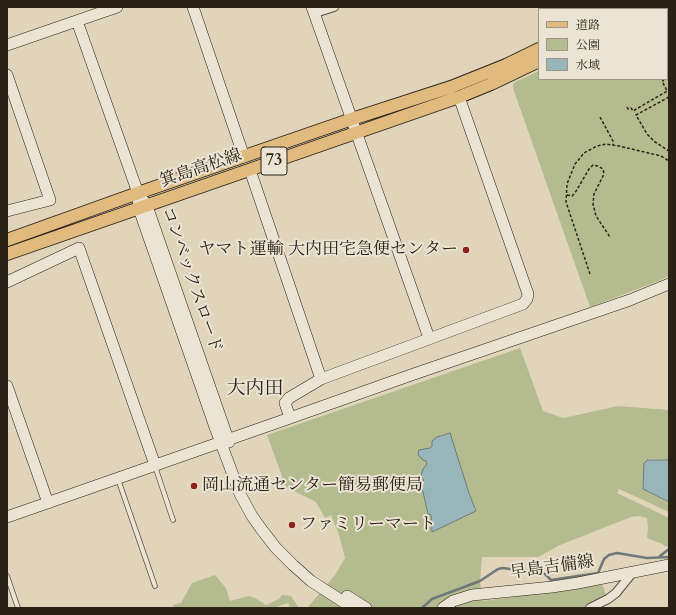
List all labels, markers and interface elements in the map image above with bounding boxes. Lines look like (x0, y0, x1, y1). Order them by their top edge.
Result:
legend (538, 8, 668, 80)
text: 道路 (576, 17, 600, 33)
text: 公園 (576, 37, 600, 53)
text: 水域 (576, 57, 600, 73)
street label: 箕島高松線 (157, 146, 245, 192)
road number: 73 (261, 147, 287, 175)
street label: コンベックスロード (156, 204, 226, 356)
place label: ヤマト運輸 大内田宅急便センター (198, 240, 458, 260)
marker: ヤマト運輸 大内田宅急便センター (461, 245, 471, 255)
district label: 大内田 (227, 379, 283, 401)
place label: 岡山流通センター簡易郵便局 (202, 476, 423, 496)
marker: 岡山流通センター簡易郵便局 (189, 481, 199, 491)
place label: ファミリーマート (300, 515, 436, 535)
marker: ファミリーマート (287, 520, 297, 530)
street label: 早島吉備線 (508, 552, 596, 584)

